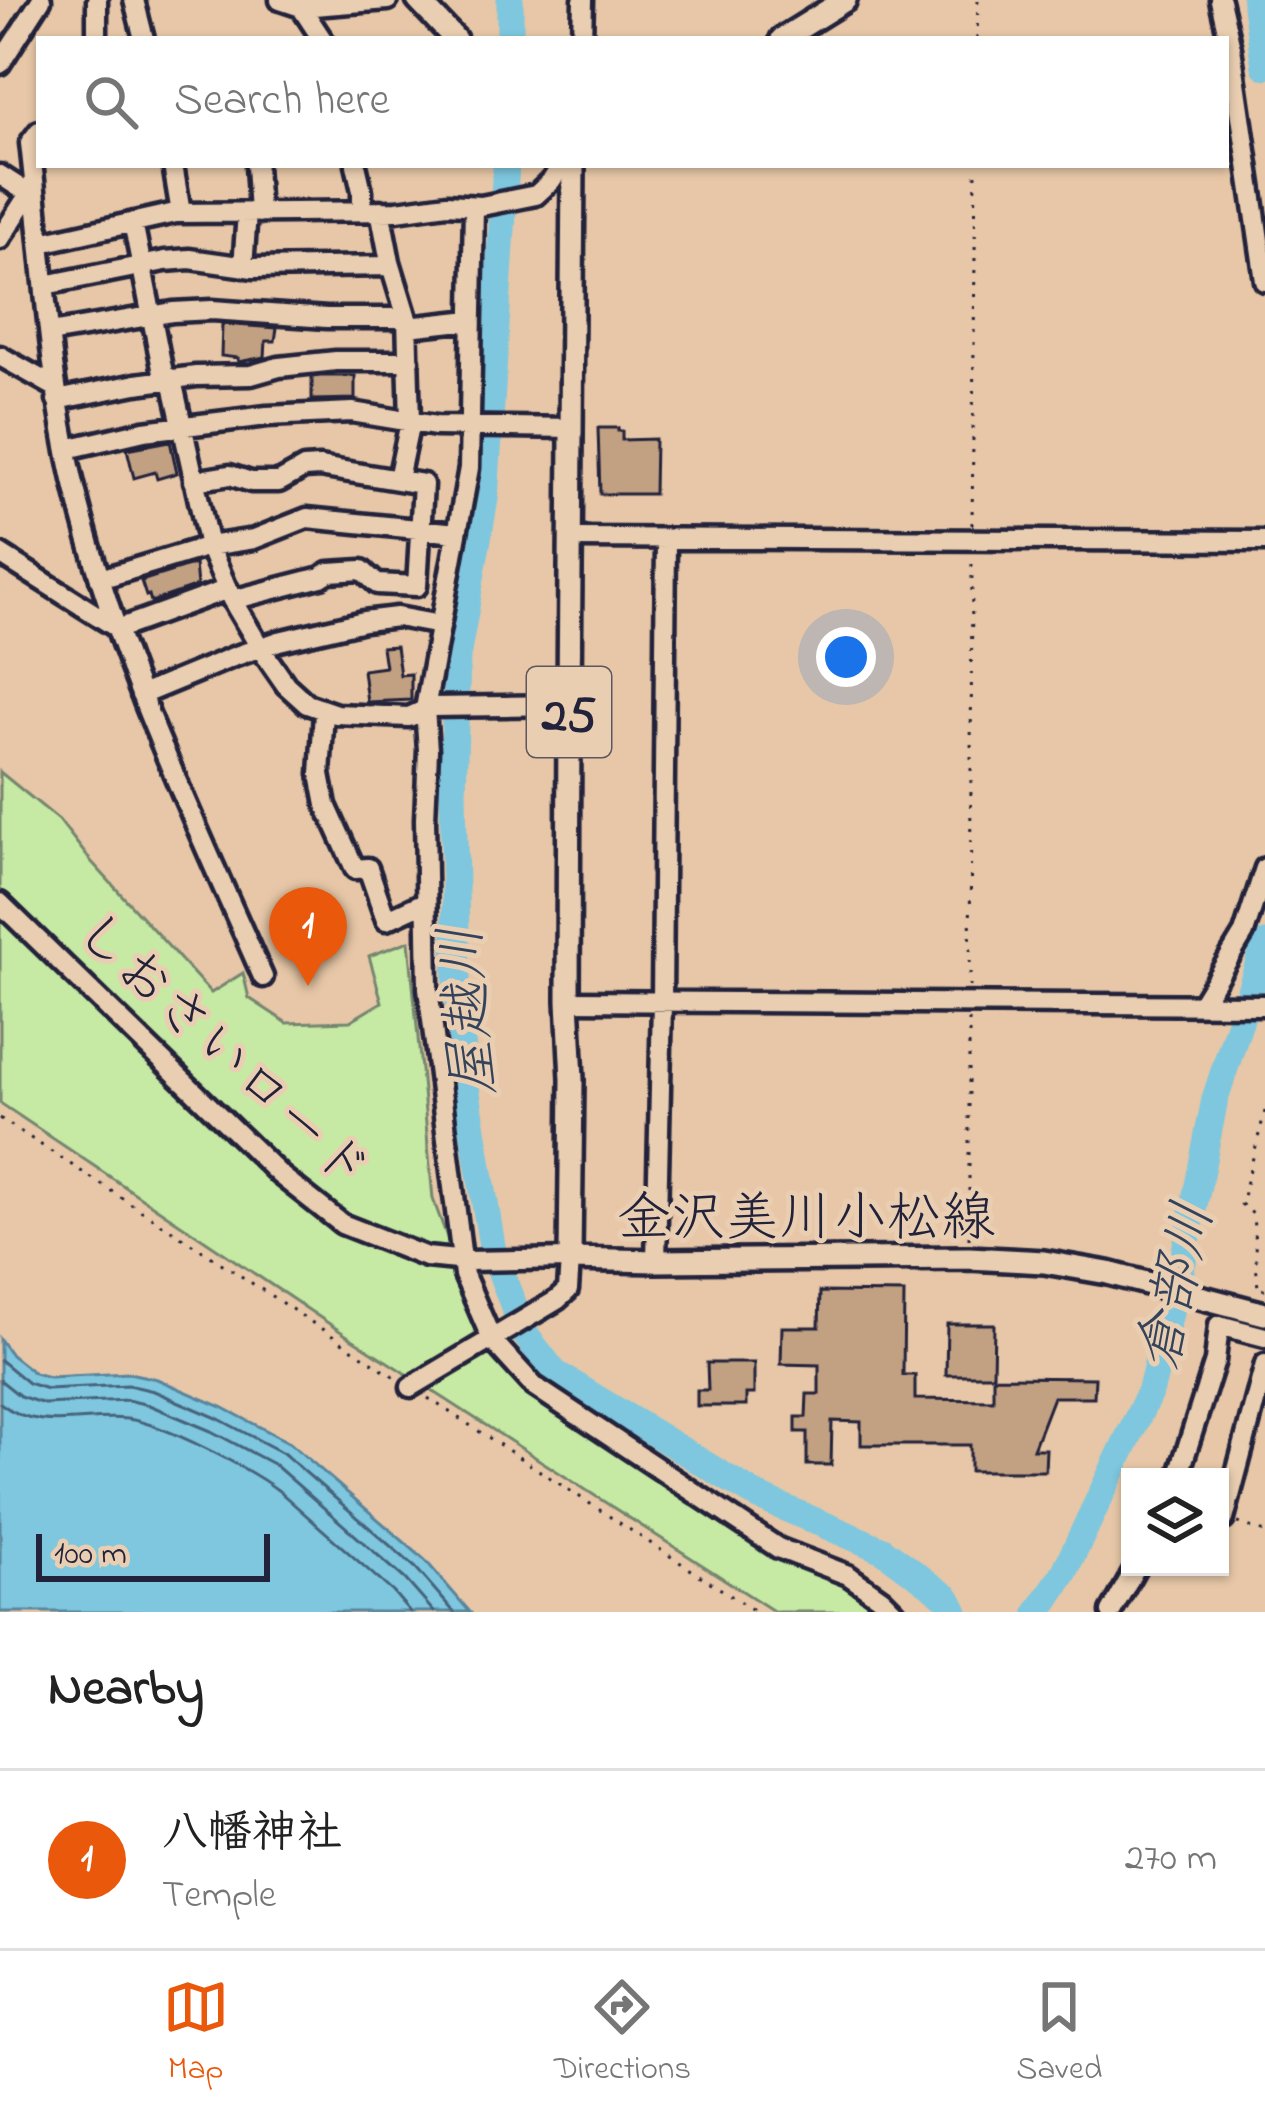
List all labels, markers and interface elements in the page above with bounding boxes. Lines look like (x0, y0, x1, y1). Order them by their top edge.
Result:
search box (36, 36, 1229, 168)
icon: search (78, 69, 144, 135)
text: Search here (174, 69, 390, 135)
your location (816, 627, 876, 687)
road number: 25 (527, 667, 611, 757)
pin: 1 (269, 887, 347, 986)
street label: しおさいロード (56, 896, 386, 1211)
water label: 屋越川 (423, 922, 520, 1099)
street label: 金沢美川小松線 (617, 1182, 995, 1260)
water label: 倉部川 (1120, 1195, 1239, 1380)
map controls (1121, 1468, 1229, 1576)
button: layers (1121, 1468, 1229, 1576)
scale bar (36, 1528, 270, 1581)
text: 100 m (54, 1531, 127, 1579)
text: Nearby (48, 1653, 204, 1728)
text: 八幡神社 (162, 1802, 342, 1868)
text: 1 (81, 1831, 93, 1888)
text: 270 m (1125, 1831, 1217, 1888)
text: Temple (162, 1868, 276, 1925)
tab: Map (163, 1974, 229, 2094)
tab: Directions (554, 1974, 691, 2094)
tab: Saved (1016, 1974, 1102, 2094)

